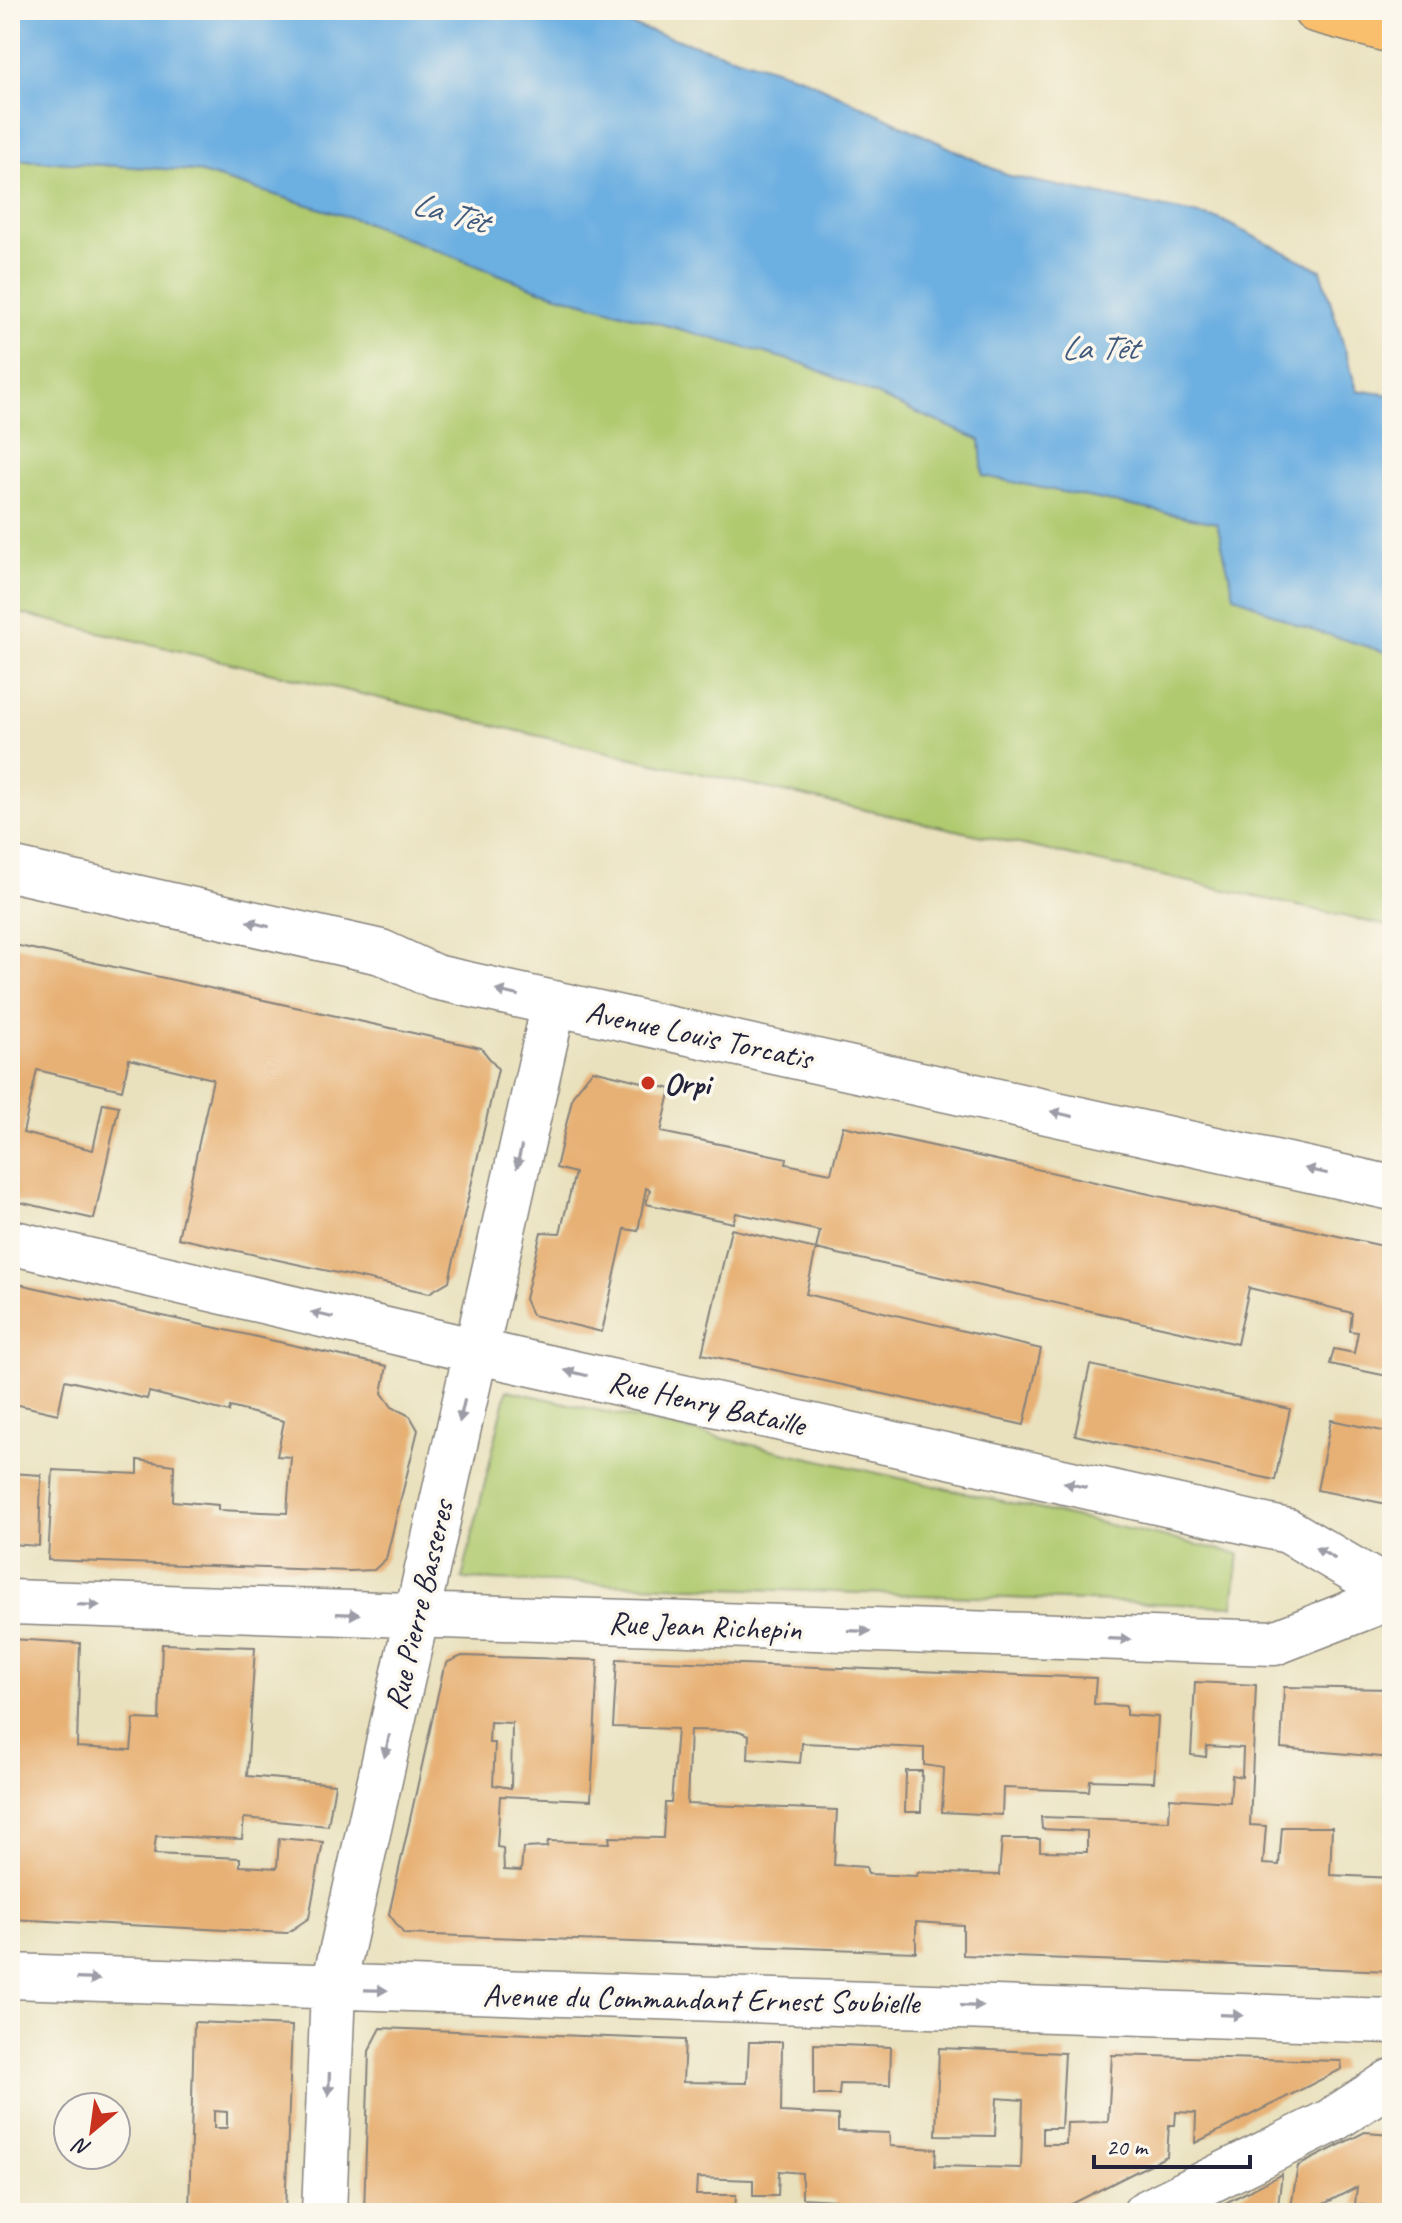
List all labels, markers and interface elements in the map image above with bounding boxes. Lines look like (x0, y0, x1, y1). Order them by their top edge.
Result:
water label: La Têt (408, 181, 499, 245)
water label: La Têt (1061, 326, 1143, 369)
one-way arrow (245, 918, 270, 930)
one-way arrow (495, 986, 520, 999)
street label: Avenue Louis Torcatis (582, 991, 818, 1079)
place label: Orpi (664, 1063, 714, 1104)
marker: Orpi (639, 1074, 657, 1092)
one-way arrow (1050, 1107, 1075, 1120)
one-way arrow (512, 1145, 525, 1170)
one-way arrow (1303, 1164, 1328, 1177)
one-way arrow (310, 1308, 335, 1321)
street label: Rue Henry Bataille (605, 1361, 812, 1446)
one-way arrow (563, 1366, 588, 1379)
one-way arrow (455, 1398, 468, 1423)
one-way arrow (1063, 1478, 1088, 1491)
street label: Rue Pierre Basseres (375, 1493, 464, 1714)
one-way arrow (1313, 1546, 1336, 1560)
one-way arrow (76, 1598, 101, 1611)
street label: Rue Jean Richepin (608, 1602, 803, 1650)
one-way arrow (336, 1607, 361, 1620)
one-way arrow (847, 1625, 872, 1637)
one-way arrow (1107, 1632, 1132, 1645)
one-way arrow (380, 1734, 393, 1759)
one-way arrow (76, 1973, 101, 1986)
street label: Avenue du Commandant Ernest Soubielle (482, 1975, 922, 2023)
one-way arrow (364, 1984, 389, 1997)
one-way arrow (960, 1999, 985, 2012)
one-way arrow (1219, 2009, 1244, 2022)
one-way arrow (322, 2072, 335, 2097)
north arrow (52, 2091, 132, 2171)
scale bar (1094, 2119, 1250, 2169)
text: N (67, 2130, 96, 2163)
text: 20 m (1106, 2132, 1149, 2162)

